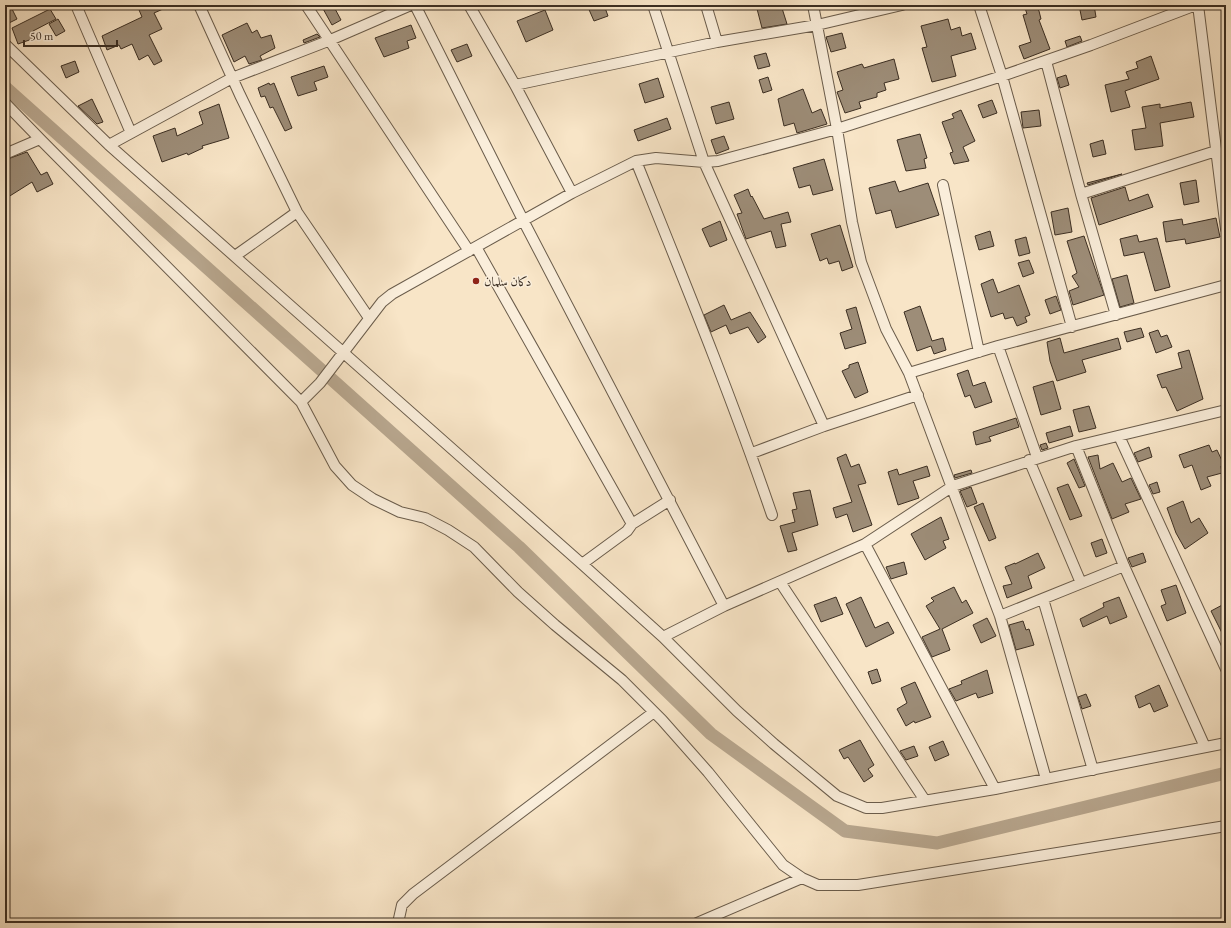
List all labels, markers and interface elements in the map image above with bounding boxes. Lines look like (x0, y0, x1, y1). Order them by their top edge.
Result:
scale bar (24, 22, 117, 48)
text: 50 m (30, 28, 54, 44)
place label: دكان سلمان (484, 273, 531, 290)
marker: دكان سلمان (471, 276, 481, 286)

